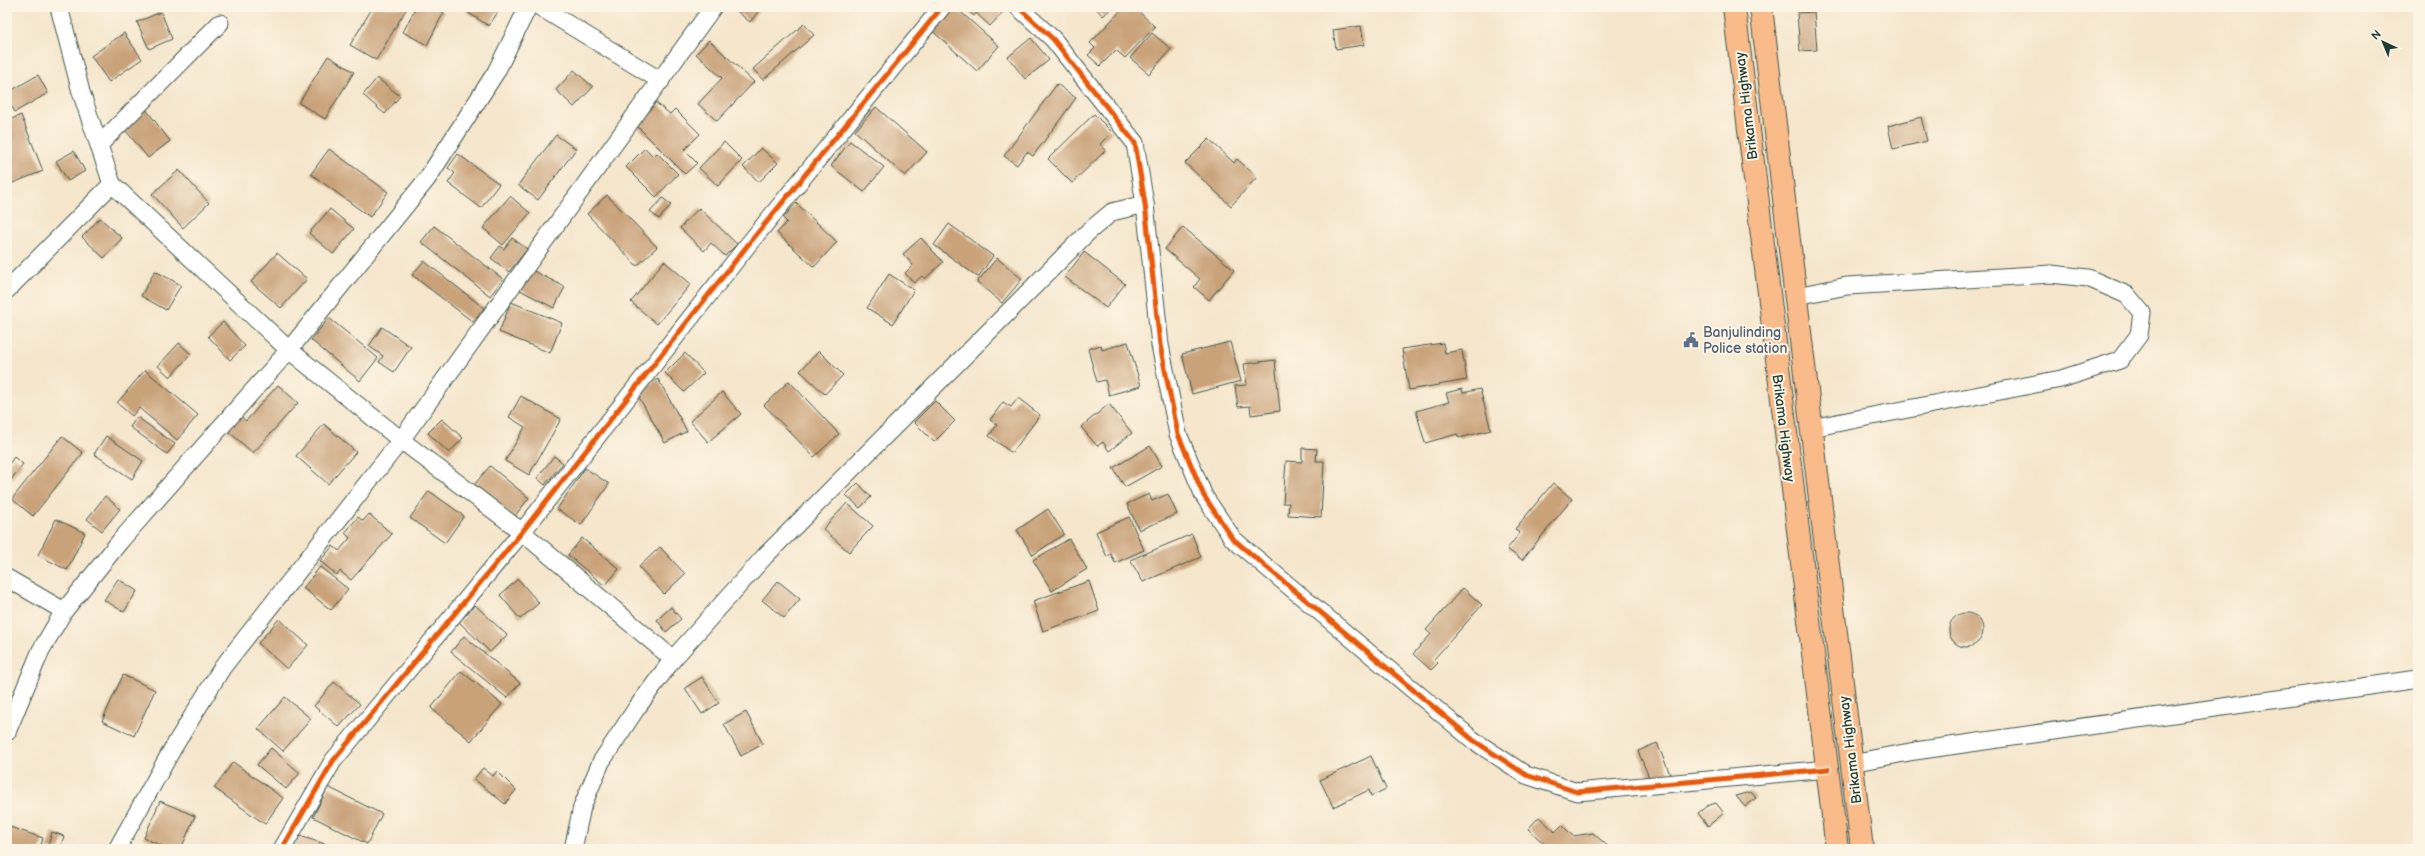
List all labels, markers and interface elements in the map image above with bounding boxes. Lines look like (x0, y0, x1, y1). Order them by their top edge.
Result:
north arrow (2363, 22, 2403, 62)
text: N (2369, 28, 2384, 43)
street label: Brikama Highway (1731, 50, 1762, 161)
place label: Banjulinding Police station (1703, 324, 1787, 357)
public building icon: Banjulinding Police station (1682, 331, 1700, 349)
street label: Brikama Highway (1768, 373, 1799, 484)
street label: Brikama Highway (1835, 694, 1866, 805)

